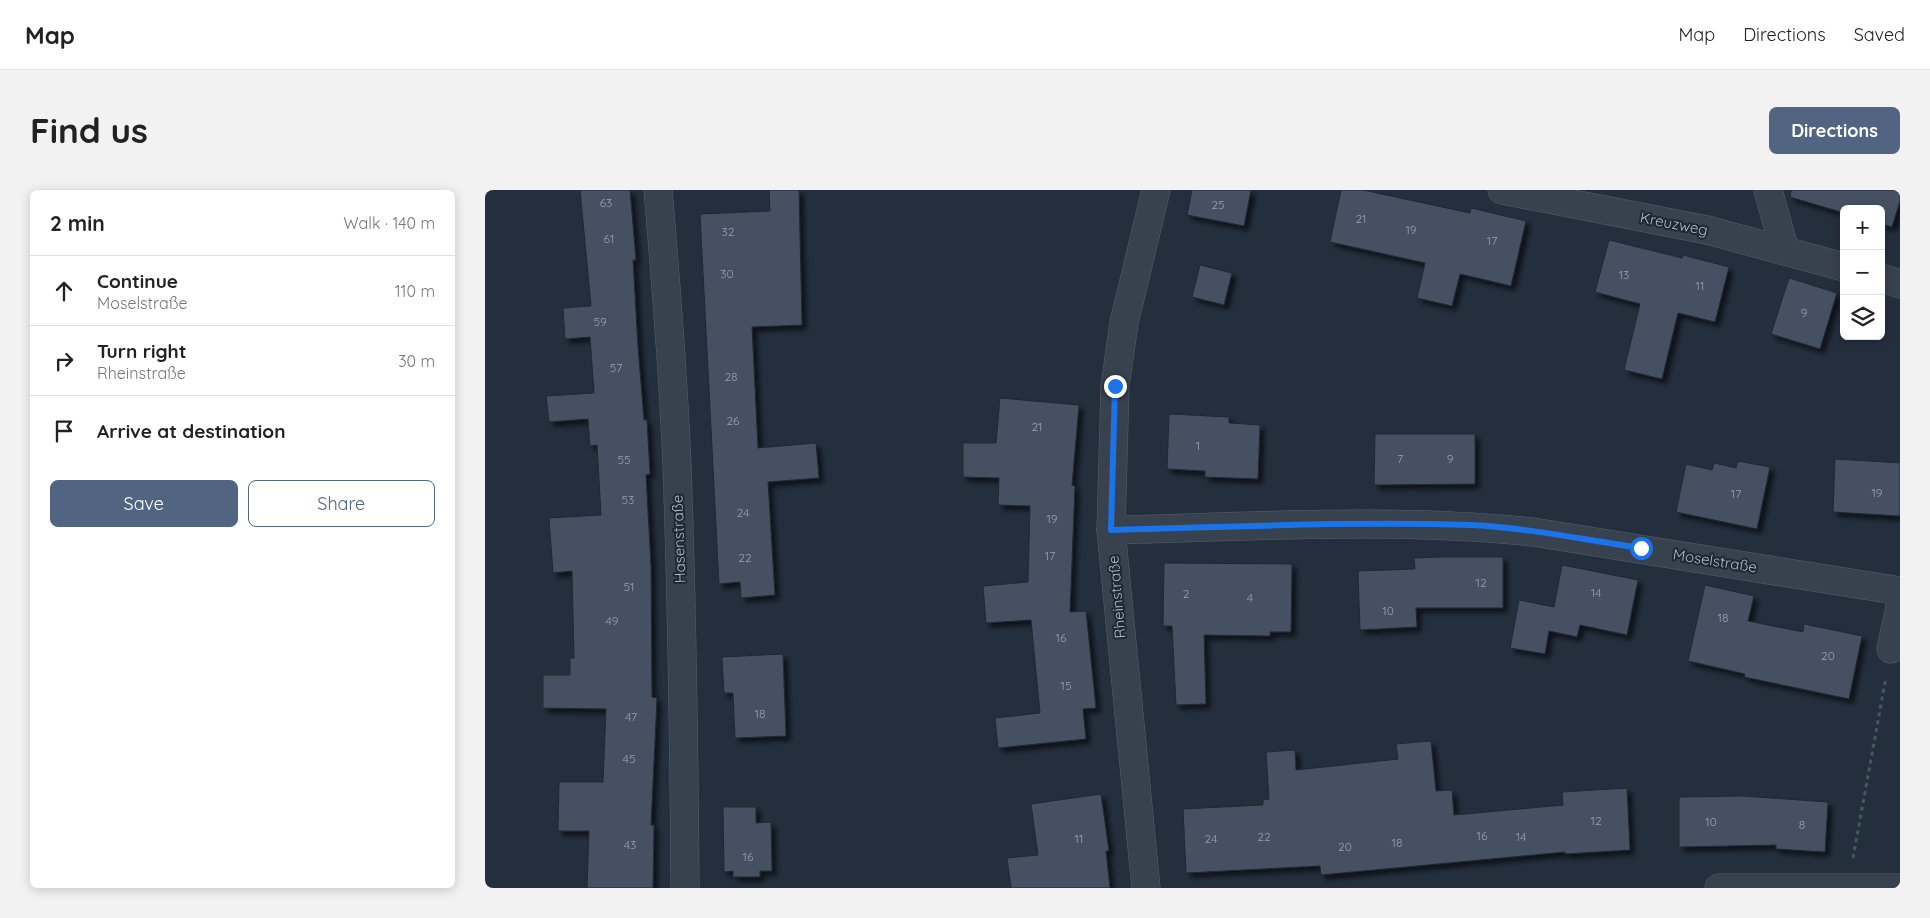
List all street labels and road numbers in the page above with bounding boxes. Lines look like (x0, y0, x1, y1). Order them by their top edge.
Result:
street label: Kreuzweg (1639, 208, 1710, 239)
street label: Hasenstraße (667, 494, 690, 584)
street label: Moselstraße (1672, 544, 1758, 577)
street label: Rheinstraße (1103, 555, 1130, 639)

